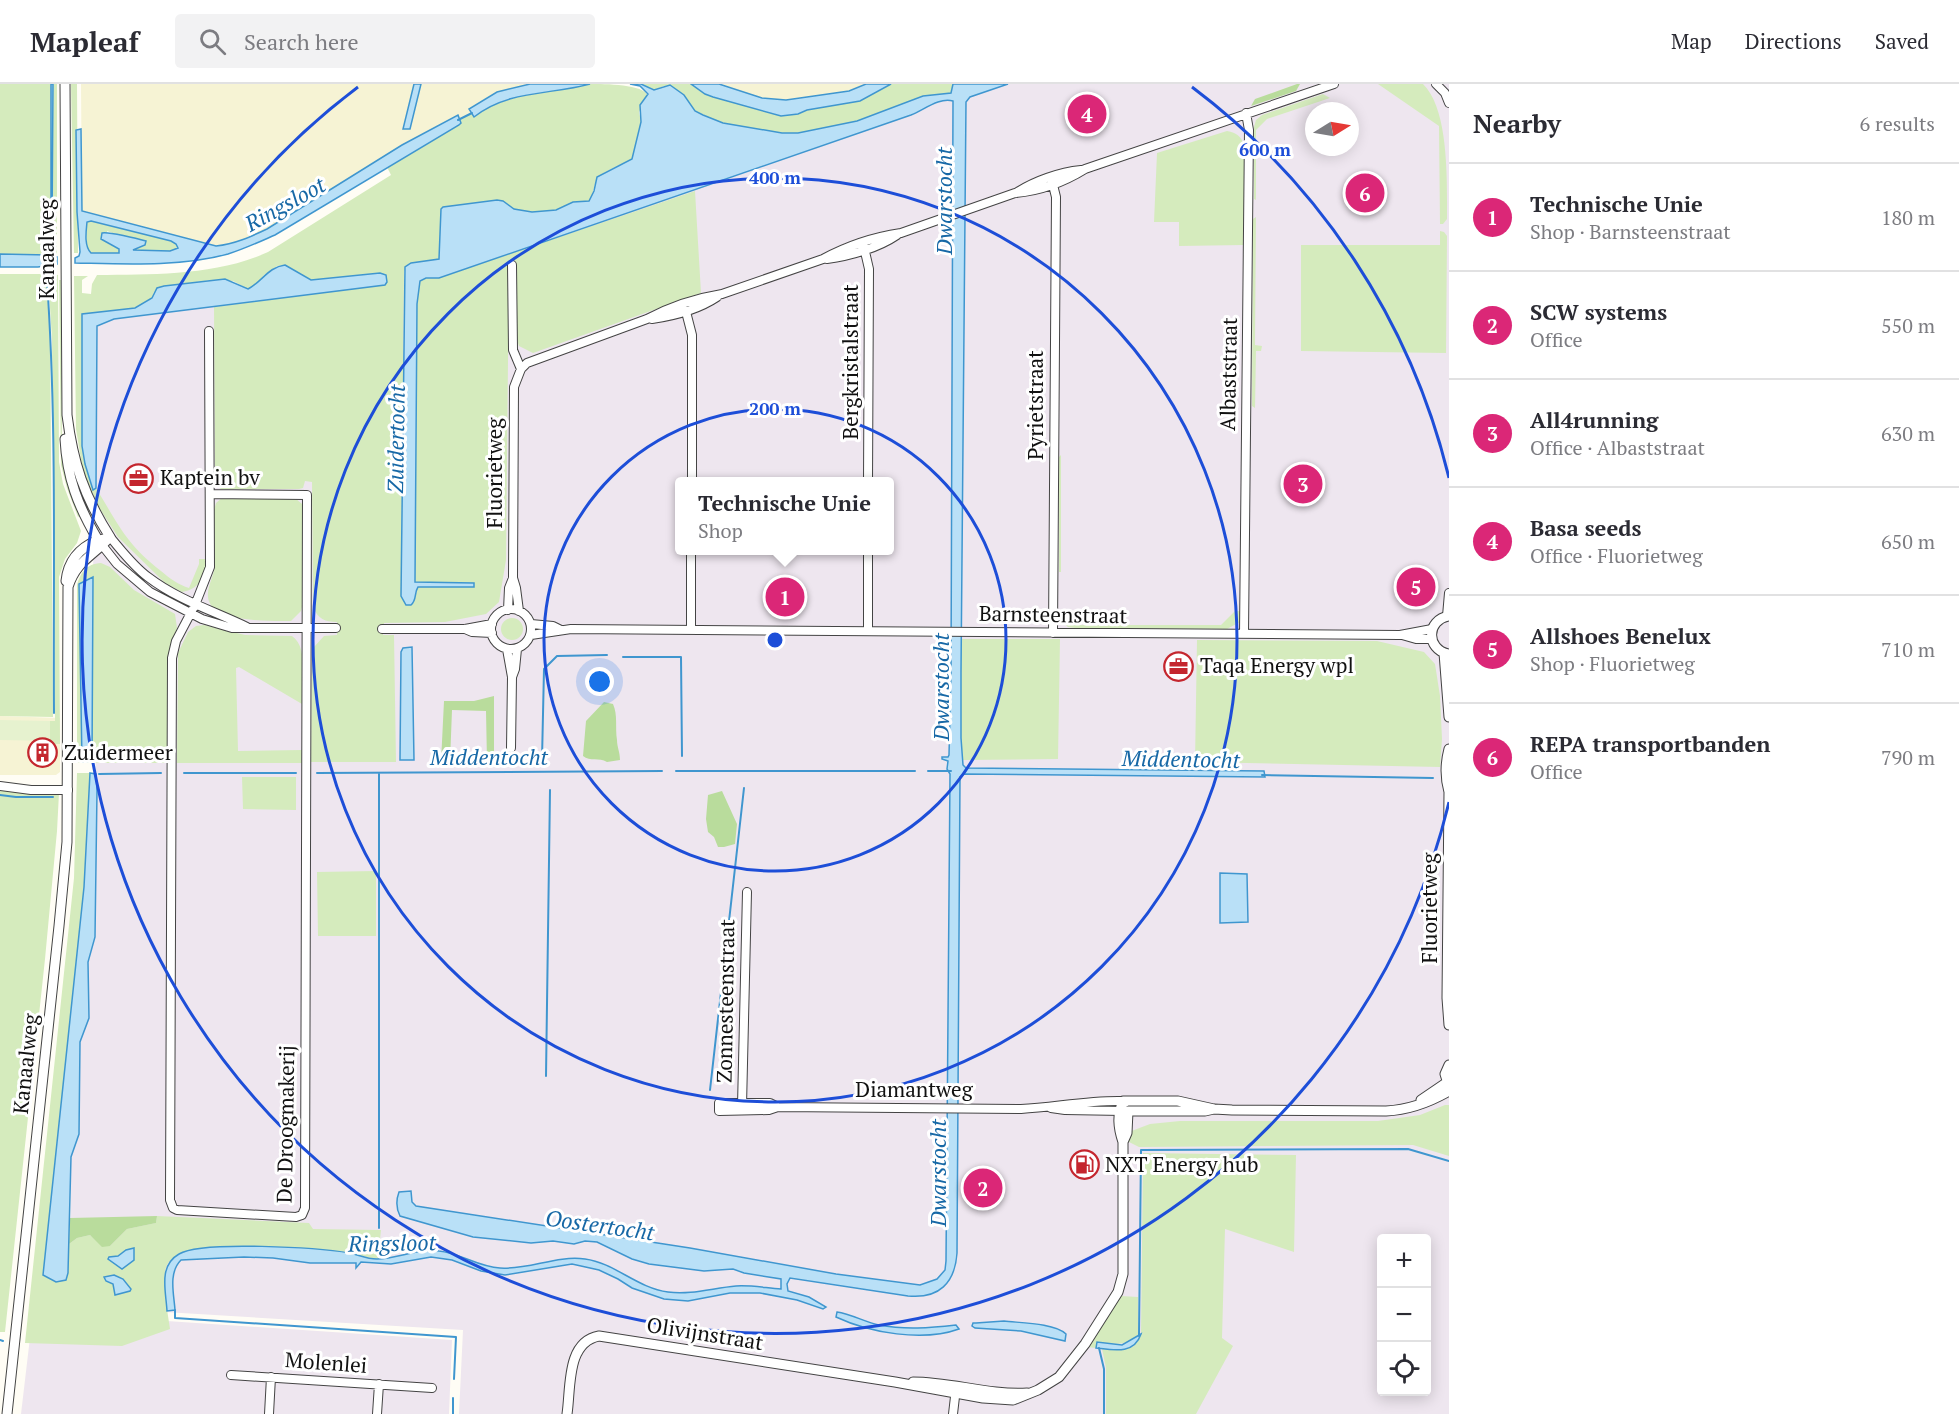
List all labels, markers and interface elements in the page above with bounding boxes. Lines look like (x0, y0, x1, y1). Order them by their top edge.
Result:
search box (175, 14, 595, 68)
text: Mapleaf (30, 23, 139, 60)
icon: search (196, 25, 229, 58)
text: Search here (244, 27, 358, 56)
text: Map (1671, 27, 1712, 55)
text: Directions (1745, 27, 1842, 55)
text: Saved (1875, 27, 1929, 55)
pin: 4 (1068, 92, 1106, 136)
north arrow (1305, 102, 1359, 156)
text: Nearby (1473, 106, 1561, 140)
text: 6 results (1860, 110, 1935, 137)
text: 600 m (1239, 137, 1291, 161)
water label: Dwarstocht (929, 147, 958, 256)
text: 400 m (749, 165, 801, 189)
water label: Ringsloot (238, 169, 331, 238)
pin: 6 (1346, 170, 1384, 216)
text: Technische Unie (1530, 189, 1703, 218)
street label: Kanaalweg (32, 198, 60, 299)
text: 1 (1487, 204, 1498, 231)
text: 180 m (1881, 204, 1935, 231)
text: Shop · Barnsteenstraat (1530, 218, 1731, 245)
street label: Bergkristalstraat (836, 284, 864, 440)
text: SCW systems (1530, 297, 1667, 326)
text: 2 (1487, 312, 1498, 339)
text: 550 m (1881, 312, 1935, 339)
street label: Albaststraat (1213, 317, 1243, 431)
text: Office (1530, 326, 1583, 353)
street label: Pyrietstraat (1021, 350, 1049, 460)
water label: Zuidertocht (380, 384, 411, 494)
text: 200 m (749, 396, 801, 420)
text: All4running (1530, 405, 1658, 434)
street label: Fluorietweg (480, 417, 508, 528)
text: 3 (1487, 420, 1498, 447)
text: 630 m (1881, 420, 1935, 447)
text: Office · Albaststraat (1530, 434, 1705, 461)
office icon: Kaptein bv (123, 462, 155, 494)
pin: 3 (1284, 462, 1322, 506)
place label: Kaptein bv (160, 463, 260, 491)
popup (675, 477, 894, 555)
text: Technische Unie (698, 488, 871, 517)
text: Basa seeds (1530, 513, 1641, 542)
text: Shop (698, 517, 743, 544)
text: 4 (1487, 528, 1498, 555)
text: 650 m (1881, 528, 1935, 555)
text: Office · Fluorietweg (1530, 542, 1703, 569)
pin: 5 (1396, 564, 1436, 610)
pin: 1 (766, 574, 804, 620)
street label: Barnsteenstraat (979, 599, 1128, 629)
text: Allshoes Benelux (1530, 621, 1711, 650)
centre of rings (765, 630, 785, 650)
water label: Dwarstocht (926, 633, 955, 742)
text: 5 (1487, 636, 1498, 663)
text: 710 m (1881, 636, 1935, 663)
office icon: Taqa Energy wpl (1163, 650, 1195, 682)
text: Shop · Fluorietweg (1530, 650, 1695, 677)
place label: Taqa Energy wpl (1200, 651, 1354, 679)
your location (585, 667, 614, 696)
text: REPA transportbanden (1530, 729, 1770, 758)
building icon: Zuidermeer (27, 737, 59, 769)
place label: Zuidermeer (64, 738, 173, 766)
water label: Middentocht (429, 742, 549, 771)
water label: Middentocht (1121, 743, 1241, 774)
text: 6 (1487, 744, 1498, 771)
text: 790 m (1881, 744, 1935, 771)
text: Office (1530, 758, 1583, 785)
street label: Fluorietweg (1415, 852, 1443, 963)
street label: Zonnesteenstraat (710, 919, 740, 1083)
street label: Kanaalweg (6, 1011, 44, 1115)
street label: De Droogmakerij (270, 1045, 300, 1203)
street label: Diamantweg (855, 1075, 974, 1103)
water label: Dwarstocht (923, 1119, 952, 1228)
fuel station icon: NXT Energy hub (1068, 1149, 1100, 1181)
place label: NXT Energy hub (1105, 1150, 1258, 1178)
pin: 2 (964, 1166, 1002, 1210)
water label: Oostertocht (544, 1203, 657, 1247)
water label: Ringsloot (347, 1227, 437, 1258)
map controls (1377, 1234, 1431, 1396)
button: + (1377, 1234, 1431, 1288)
button: − (1377, 1288, 1431, 1342)
street label: Olivijnstraat (645, 1310, 766, 1356)
button: locate (1377, 1342, 1431, 1396)
street label: Molenlei (284, 1345, 368, 1379)

